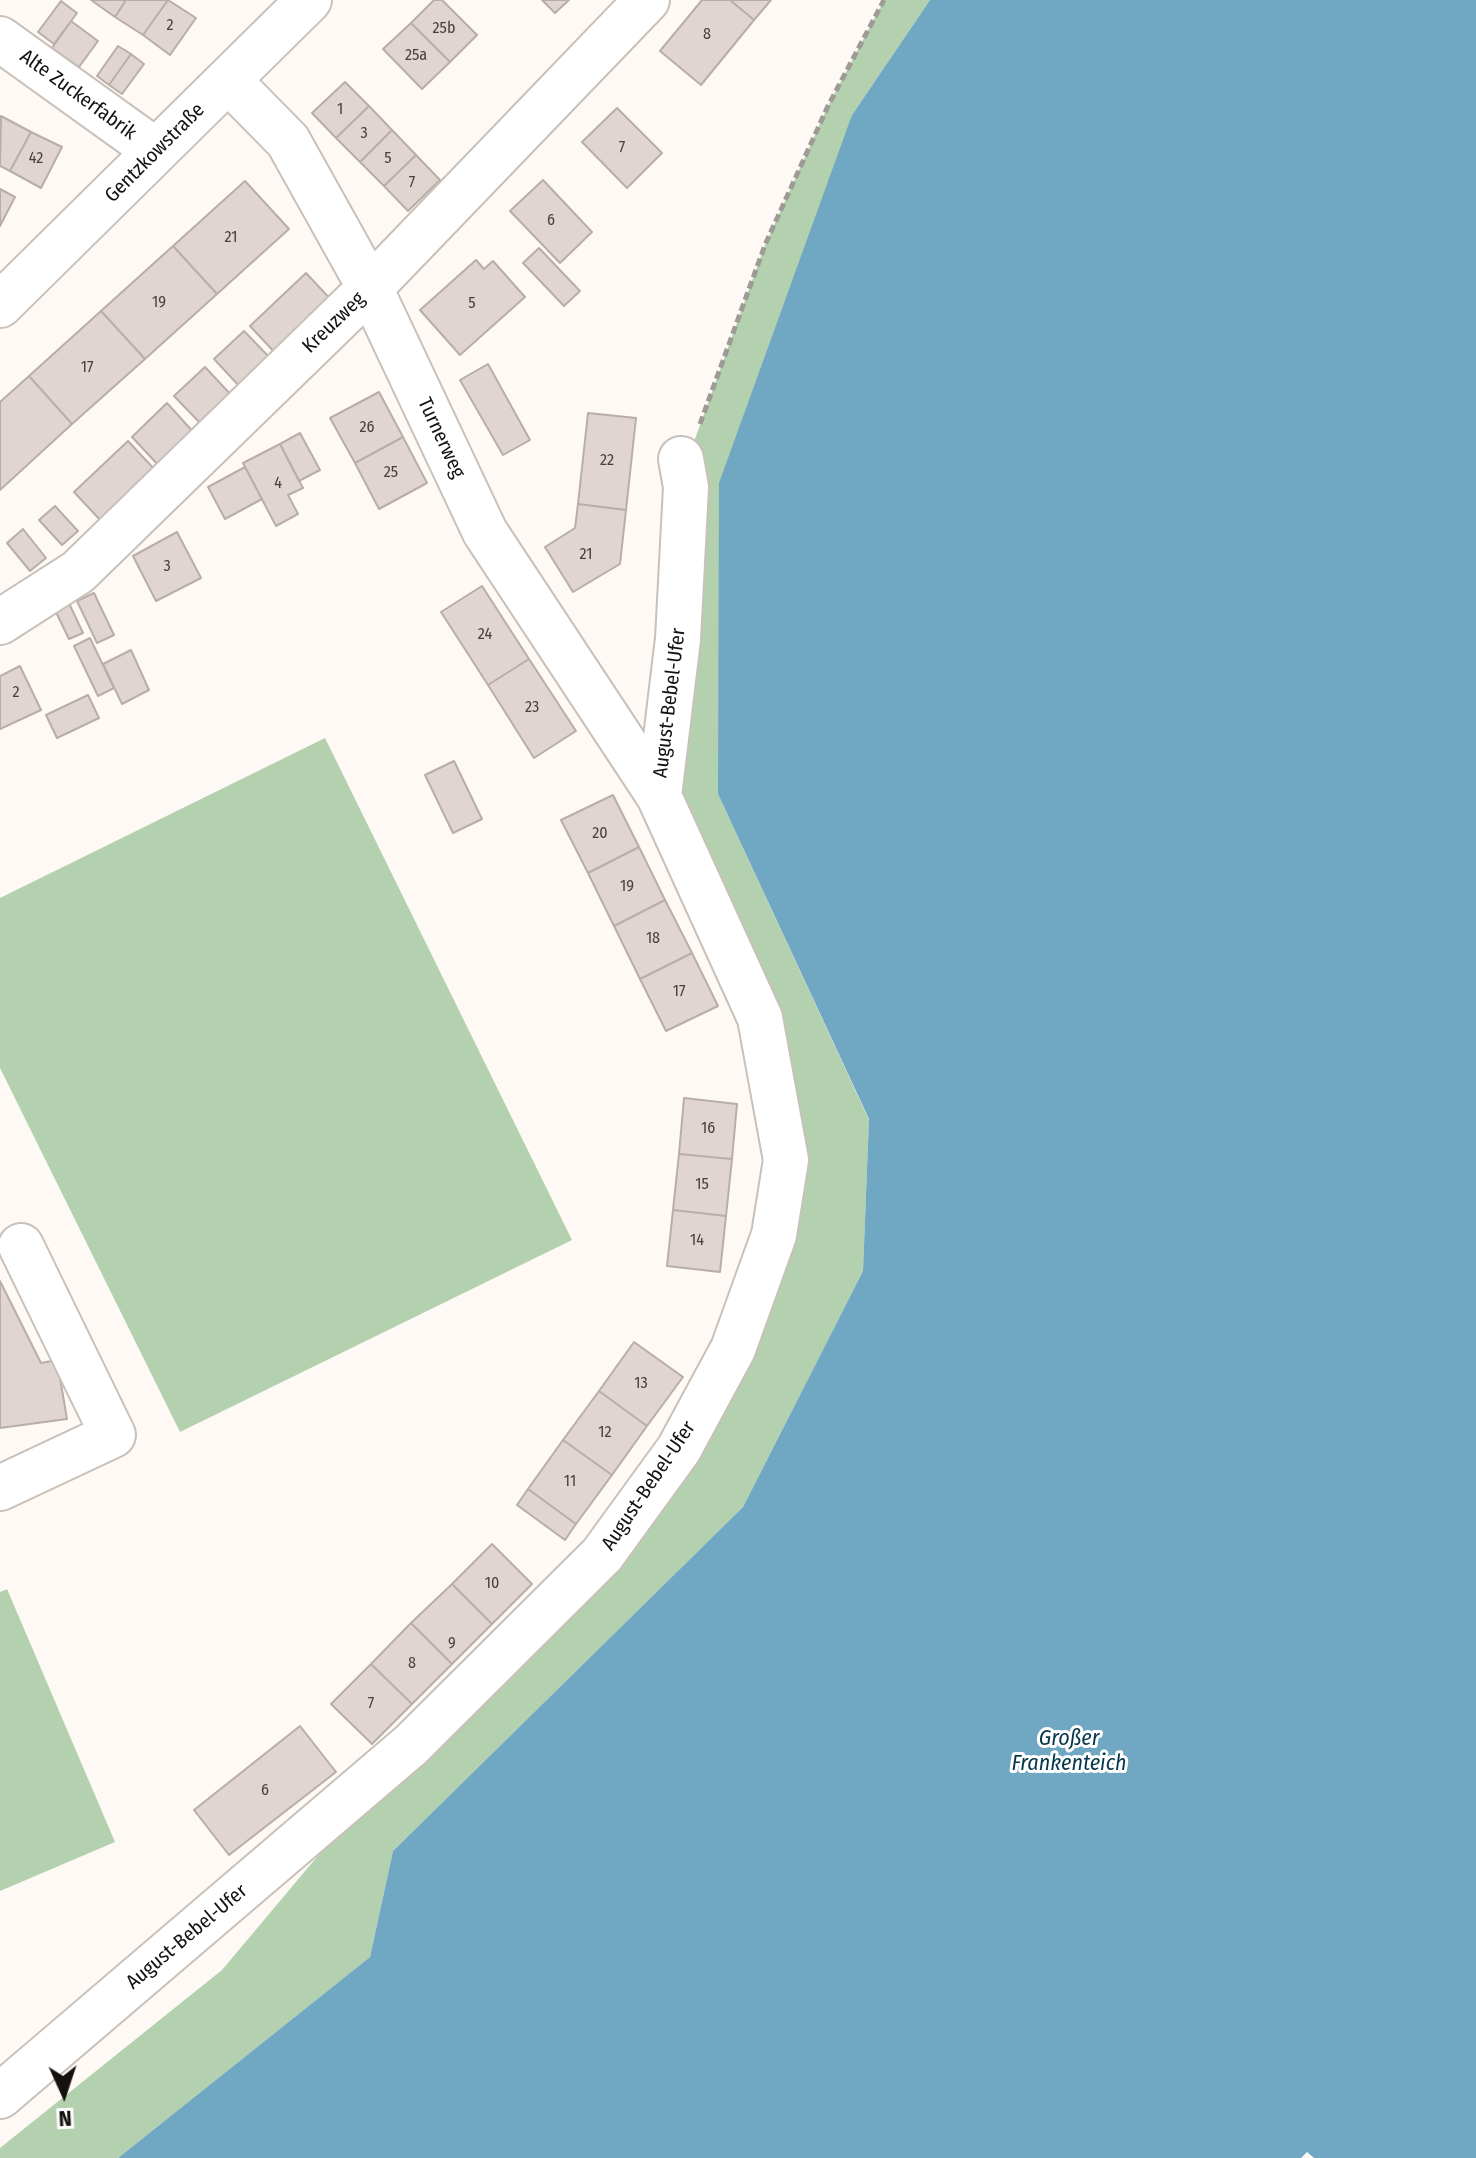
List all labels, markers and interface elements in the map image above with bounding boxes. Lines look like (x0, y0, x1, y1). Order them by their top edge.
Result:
house number: 2 (166, 16, 174, 36)
house number: 25b (433, 19, 455, 39)
house number: 8 (703, 25, 711, 45)
street label: Alte Zuckerfabrik (15, 45, 141, 145)
house number: 25a (405, 46, 427, 66)
street label: Gentzkowstraße (100, 98, 210, 208)
house number: 1 (337, 100, 343, 120)
house number: 3 (360, 124, 368, 144)
house number: 7 (619, 138, 625, 158)
house number: 42 (29, 149, 43, 169)
house number: 5 (384, 149, 392, 169)
house number: 7 (409, 173, 415, 193)
house number: 6 (547, 211, 555, 231)
house number: 21 (225, 228, 237, 248)
street label: Kreuzweg (298, 287, 370, 359)
house number: 19 (152, 293, 166, 313)
house number: 5 (468, 294, 476, 314)
house number: 17 (81, 358, 93, 378)
street label: Turnerweg (412, 394, 470, 482)
house number: 26 (360, 418, 374, 438)
house number: 22 (600, 451, 614, 471)
house number: 25 (384, 463, 398, 483)
house number: 4 (274, 474, 282, 494)
house number: 21 (580, 545, 592, 565)
house number: 3 (163, 557, 171, 577)
house number: 24 (478, 625, 492, 645)
street label: August-Bebel-Ufer (649, 627, 691, 779)
house number: 2 (12, 683, 20, 703)
house number: 23 (525, 698, 539, 718)
house number: 20 (592, 824, 608, 844)
house number: 19 (620, 877, 634, 897)
house number: 18 (646, 929, 660, 949)
house number: 17 (673, 982, 685, 1002)
house number: 16 (701, 1119, 715, 1139)
house number: 15 (695, 1175, 709, 1195)
house number: 14 (690, 1231, 704, 1251)
house number: 13 (634, 1374, 648, 1394)
street label: August-Bebel-Ufer (597, 1417, 701, 1555)
house number: 12 (598, 1423, 612, 1443)
house number: 11 (564, 1472, 576, 1492)
house number: 10 (485, 1574, 499, 1594)
house number: 9 (448, 1634, 456, 1654)
house number: 8 (408, 1654, 416, 1674)
house number: 7 (368, 1694, 374, 1714)
water label: Großer Frankenteich (1011, 1726, 1127, 1778)
house number: 6 (261, 1781, 269, 1801)
street label: August-Bebel-Ufer (122, 1879, 252, 1995)
north arrow (24, 2054, 104, 2134)
text: N (58, 2105, 73, 2132)

